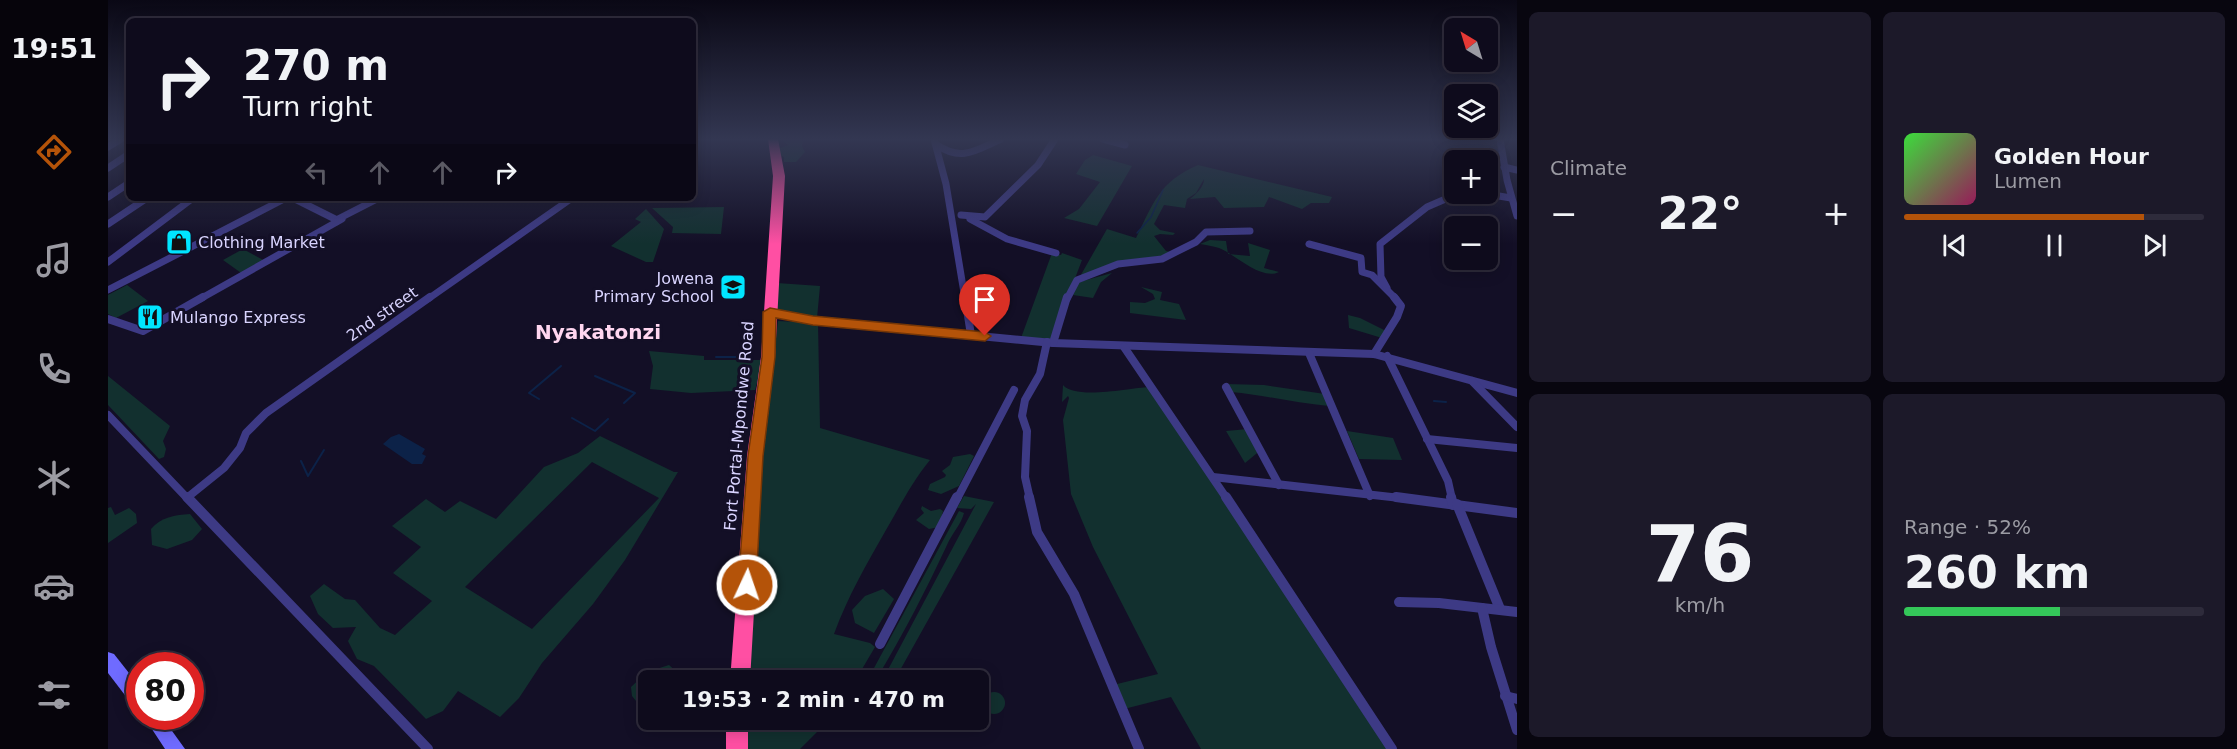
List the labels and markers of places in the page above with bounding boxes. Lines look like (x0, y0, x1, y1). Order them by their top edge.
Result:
shop icon: Clothing Market (164, 227, 194, 257)
place label: Clothing Market (198, 233, 325, 252)
place label: Jowena Primary School (594, 269, 714, 306)
school or university icon: Jowena Primary School (718, 272, 748, 302)
pin (959, 274, 1010, 336)
restaurant icon: Mulango Express (135, 302, 165, 332)
place label: Mulango Express (170, 308, 306, 327)

